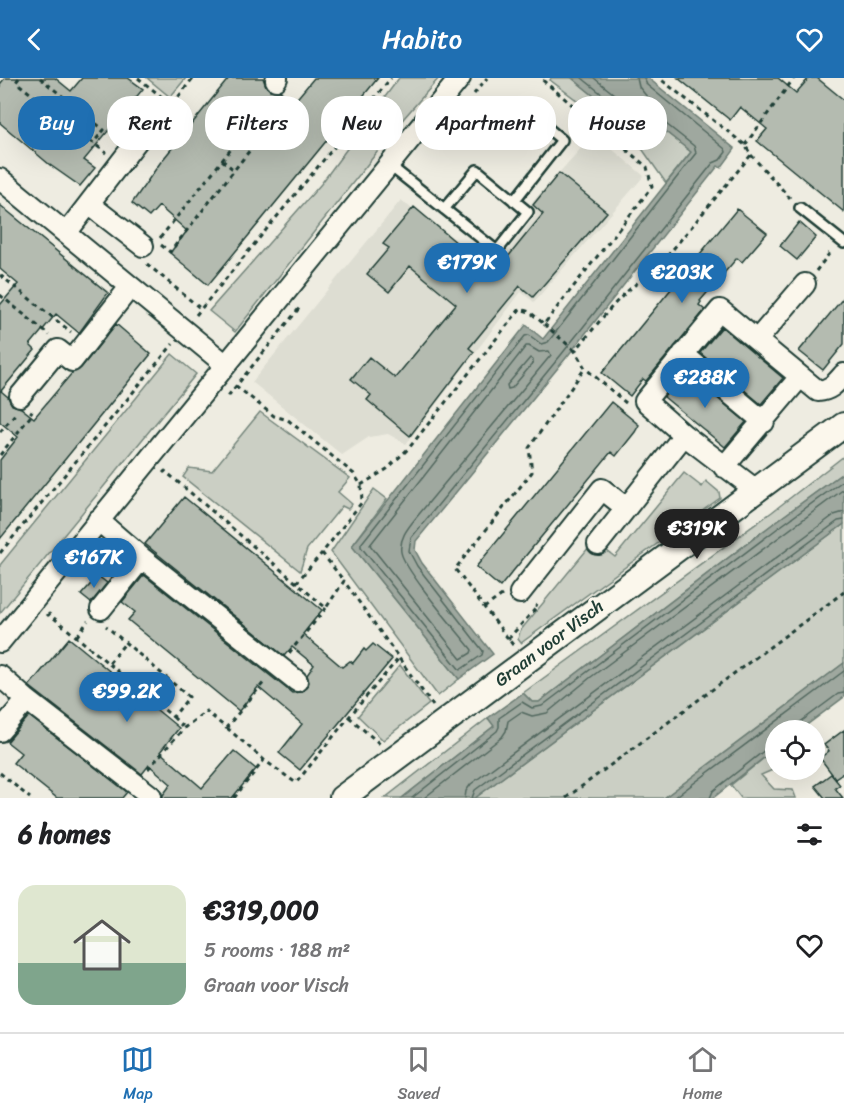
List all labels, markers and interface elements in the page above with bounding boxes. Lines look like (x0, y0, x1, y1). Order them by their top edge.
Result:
text: Habito (382, 15, 462, 63)
icon: back (18, 23, 51, 56)
icon: heart (793, 23, 826, 56)
chip: Buy (18, 96, 95, 150)
chip: Rent (107, 96, 193, 150)
chip: Filters (205, 96, 309, 150)
chip: New (321, 96, 403, 150)
chip: Apartment (415, 96, 556, 150)
chip: House (568, 96, 667, 150)
pin: €179K (425, 243, 509, 294)
text: €179K (438, 245, 496, 280)
pin: €203K (640, 253, 724, 304)
text: €203K (652, 255, 712, 290)
pin: €288K (663, 358, 747, 409)
text: €288K (674, 360, 736, 395)
pin: €319K (655, 509, 739, 560)
text: €319K (668, 511, 726, 546)
pin: €167K (52, 538, 136, 589)
text: €167K (66, 540, 122, 575)
street label: Graan voor Visch (487, 591, 611, 695)
pin: €99.2K (78, 672, 176, 723)
text: €99.2K (93, 674, 161, 709)
map controls (765, 720, 825, 780)
button: locate (765, 720, 825, 780)
text: 6 homes (18, 811, 110, 857)
icon: filters (793, 818, 826, 851)
text: €319,000 (204, 887, 319, 933)
icon: home (66, 909, 138, 981)
icon: heart (793, 929, 826, 962)
text: 5 rooms · 188 m² (204, 933, 350, 968)
text: Graan voor Visch (204, 968, 349, 1003)
tab: Map (121, 1043, 154, 1108)
tab: Saved (397, 1043, 440, 1108)
tab: Home (683, 1043, 723, 1108)

